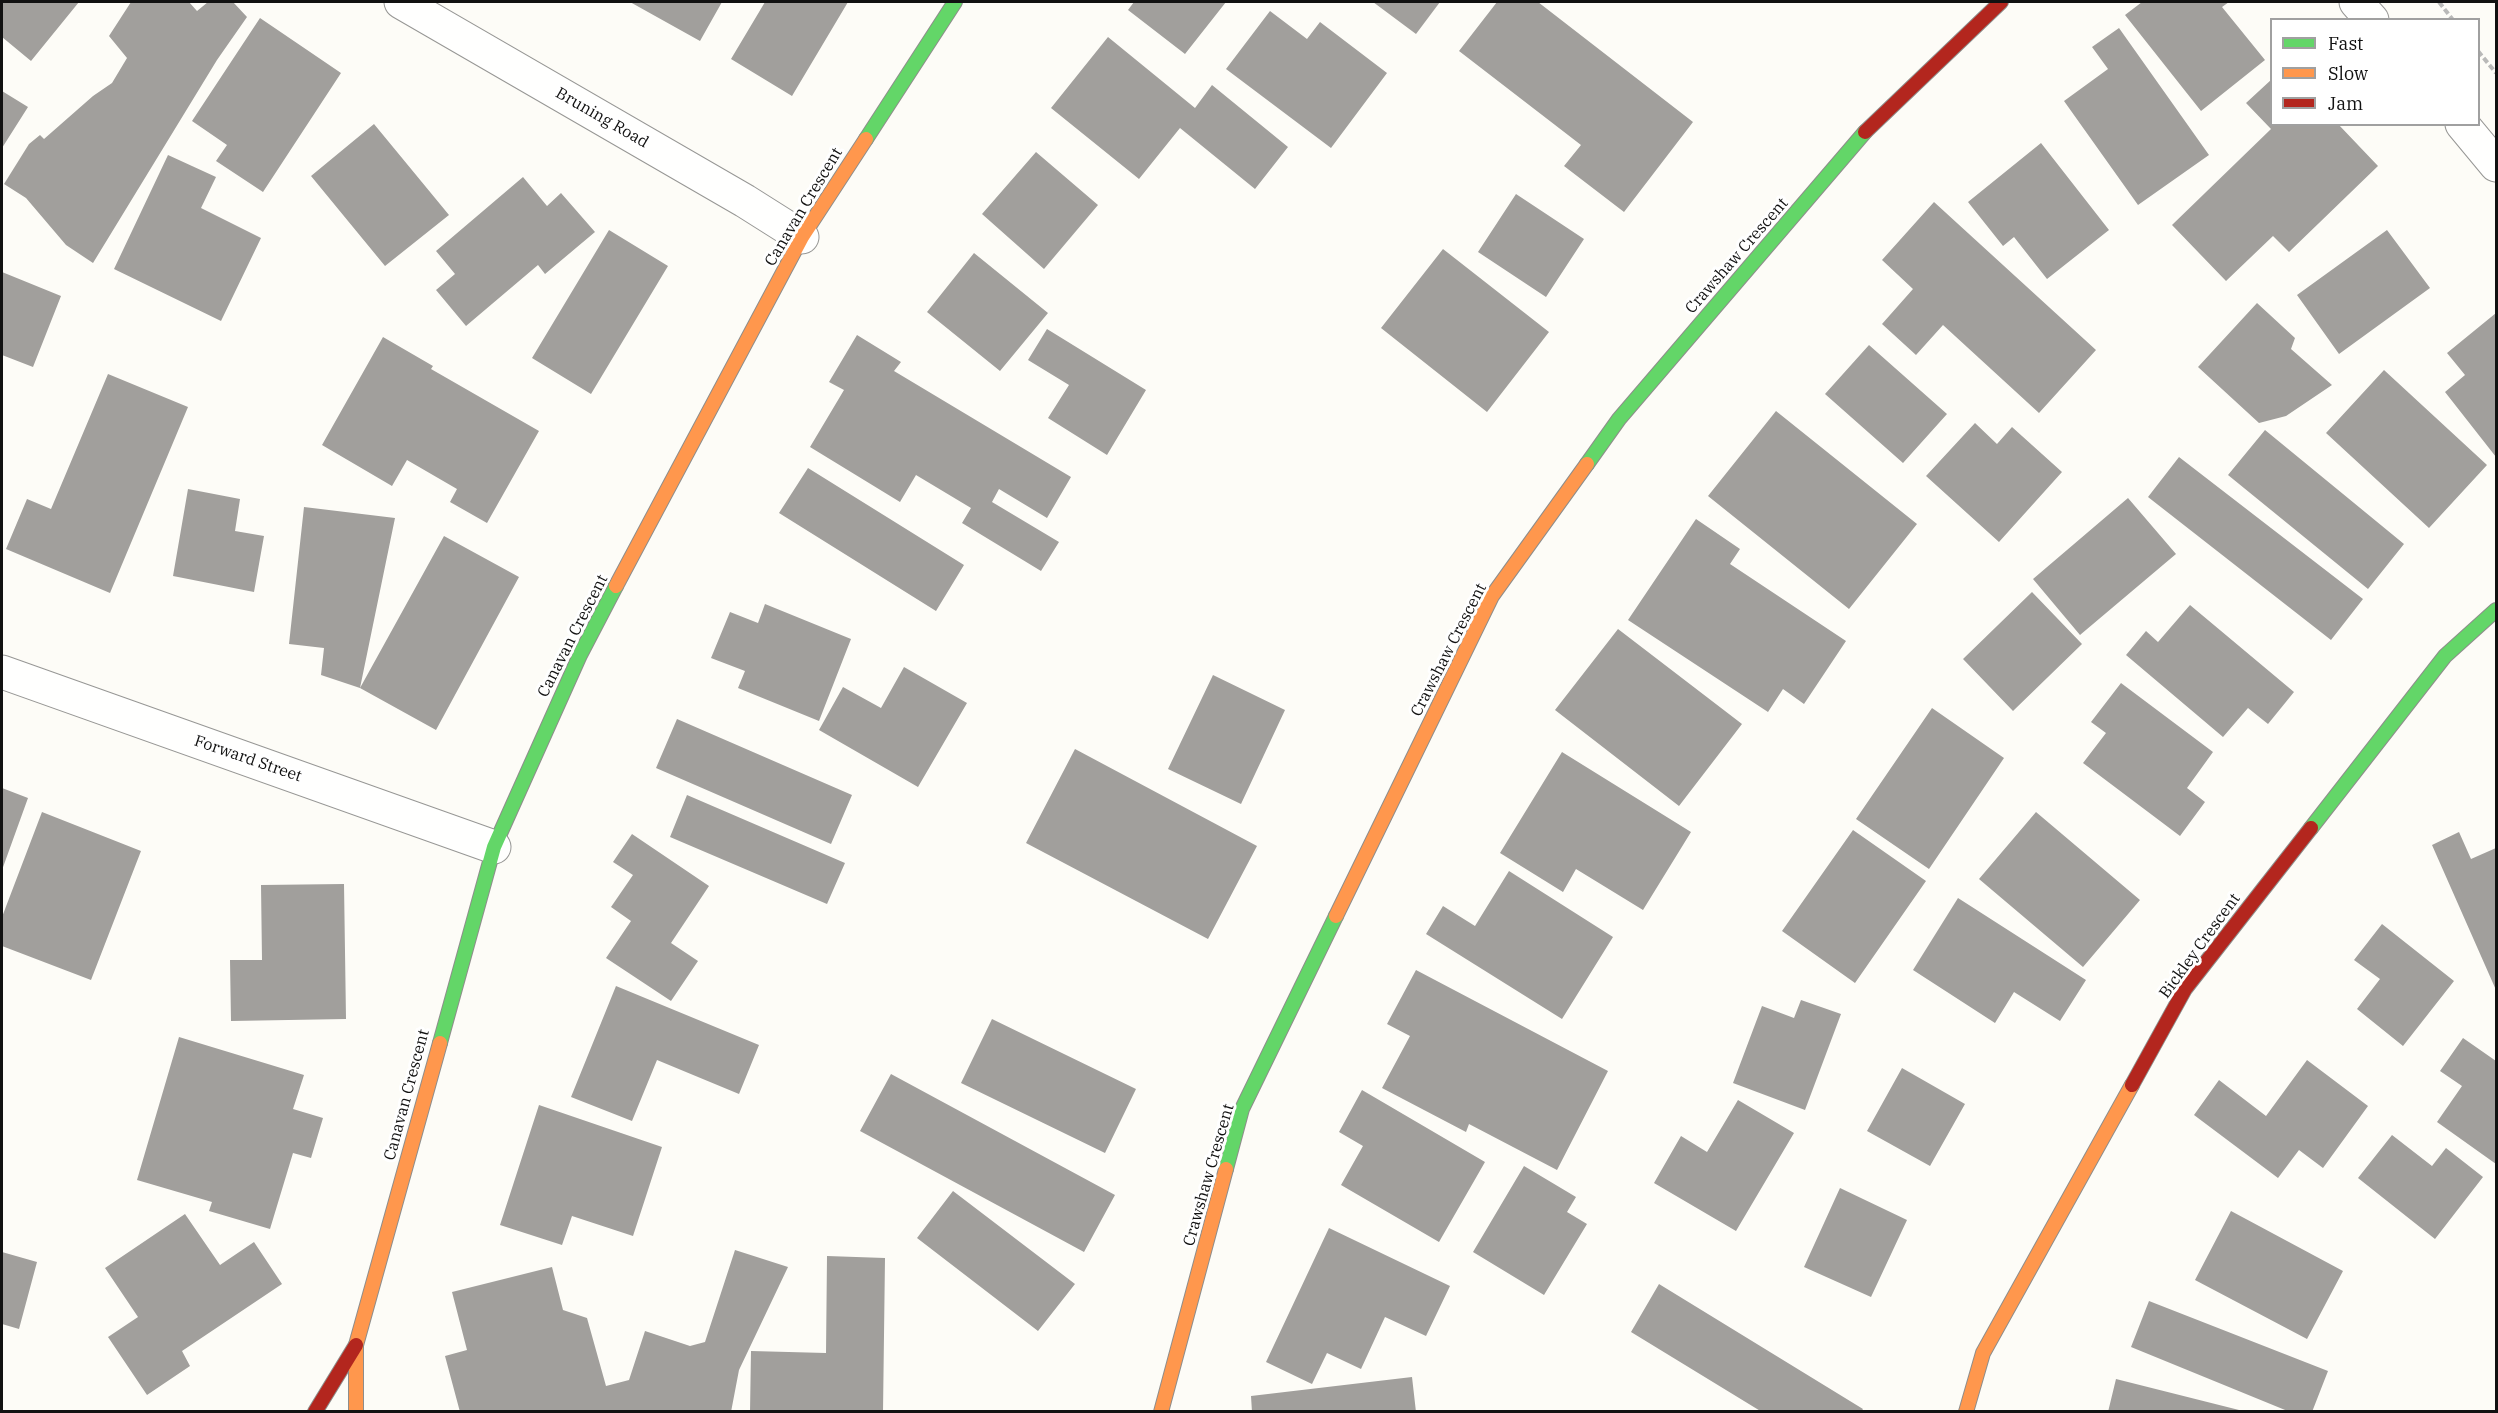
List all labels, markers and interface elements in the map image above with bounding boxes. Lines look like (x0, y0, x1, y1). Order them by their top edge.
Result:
legend (2270, 18, 2480, 126)
text: Fast (2328, 32, 2363, 55)
text: Slow (2328, 62, 2368, 85)
street label: Bruning Road (552, 84, 652, 152)
text: Jam (2328, 92, 2363, 115)
street label: Canavan Crescent (761, 144, 847, 270)
street label: Crawshaw Crescent (1682, 194, 1792, 318)
street label: Canavan Crescent (534, 572, 612, 700)
street label: Crawshaw Crescent (1407, 580, 1491, 720)
street label: Forward Street (192, 732, 304, 786)
street label: Bickley Crescent (2155, 890, 2245, 1002)
street label: Canavan Crescent (380, 1027, 434, 1163)
street label: Crawshaw Crescent (1180, 1102, 1238, 1248)

